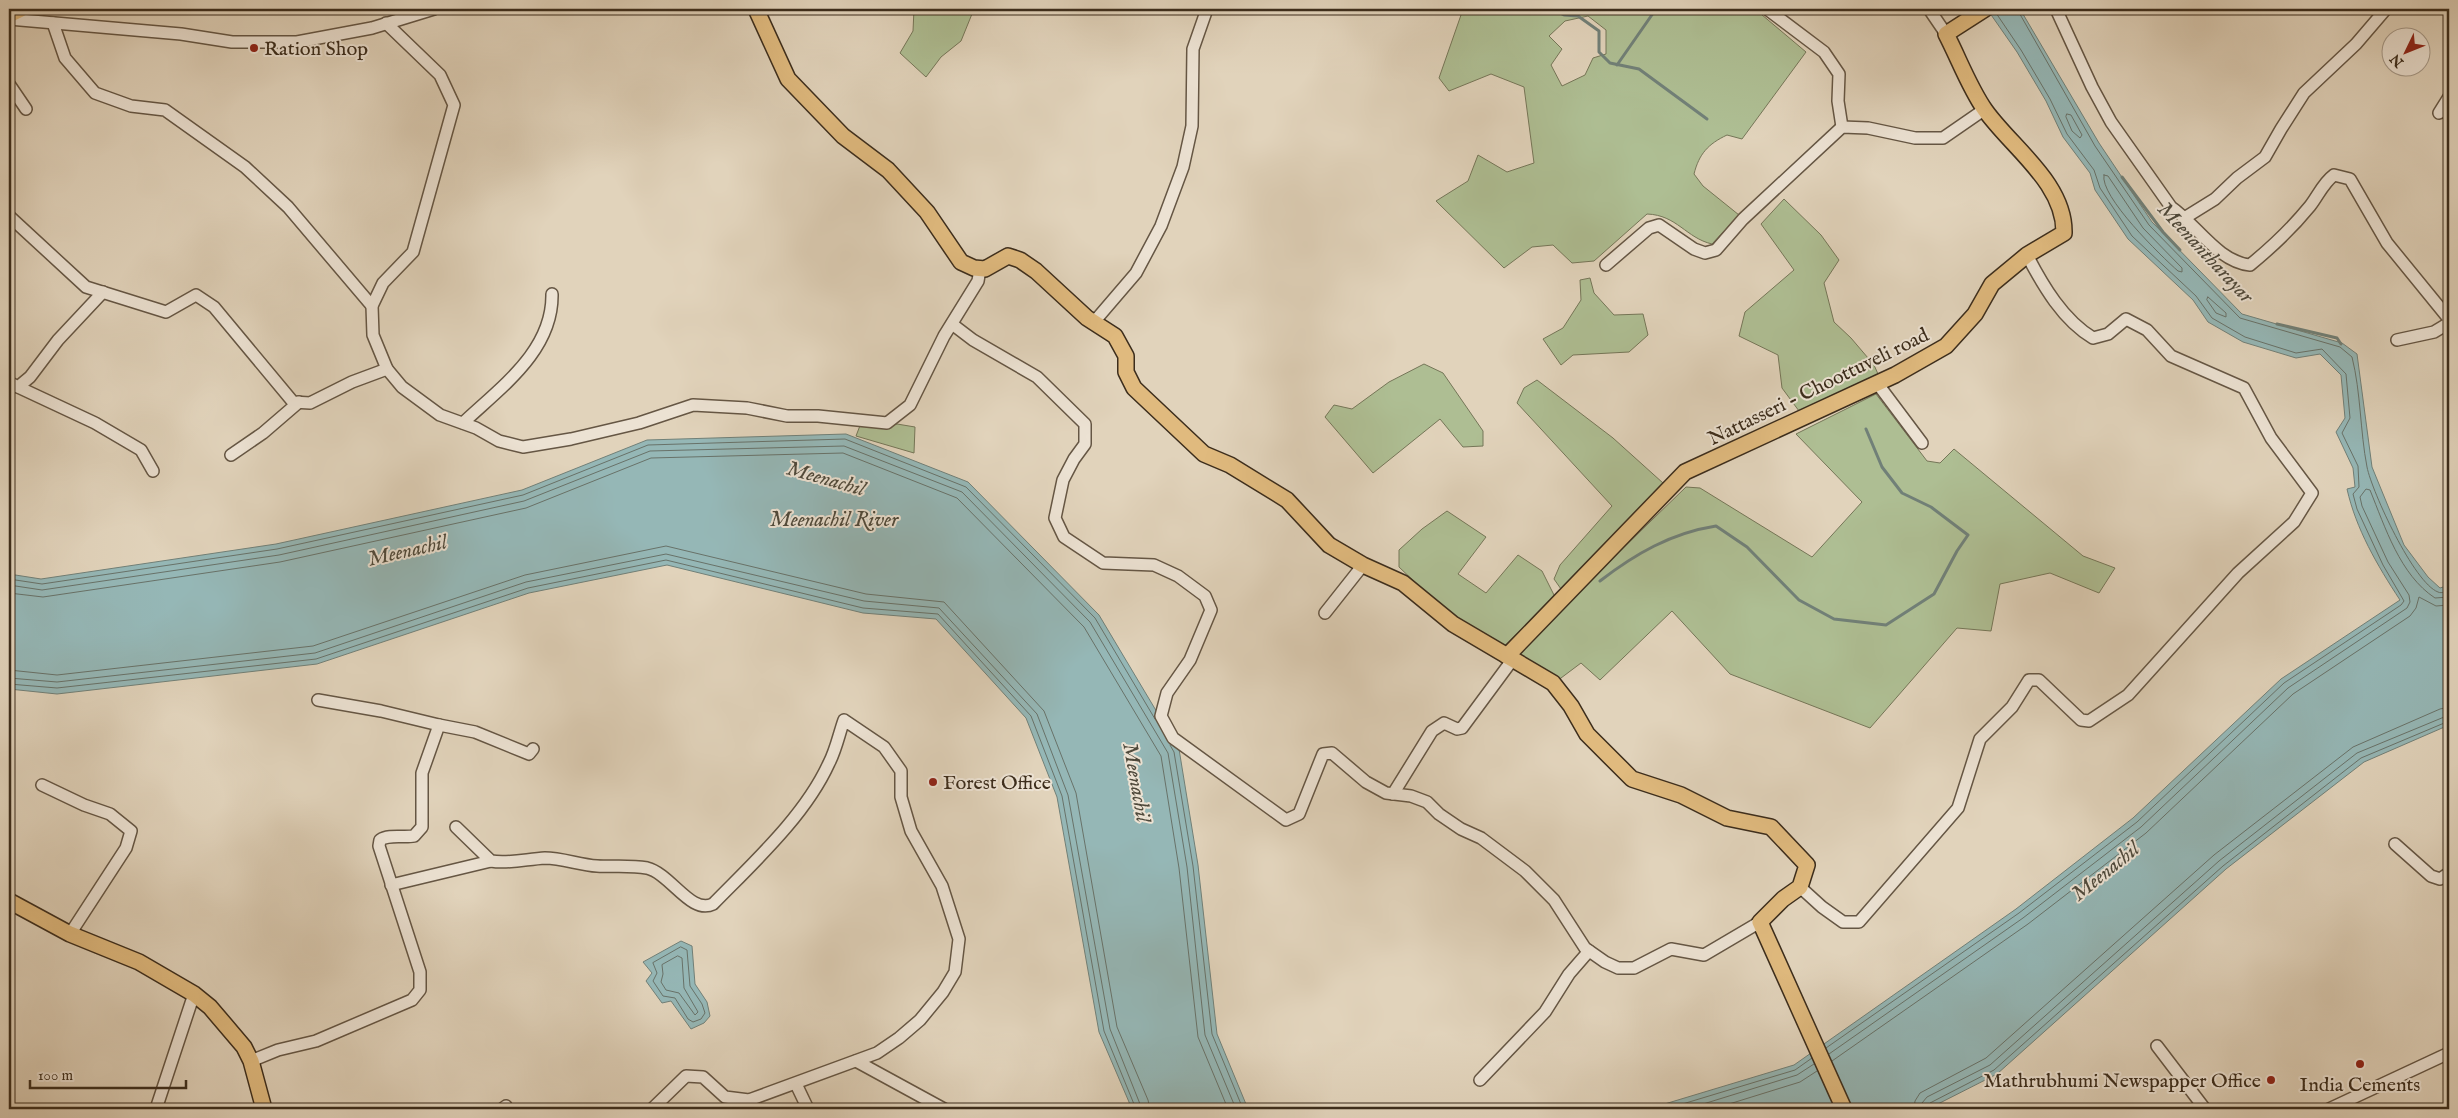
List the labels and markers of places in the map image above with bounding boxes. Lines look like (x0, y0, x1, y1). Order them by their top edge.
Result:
place label: Ration Shop (264, 37, 368, 62)
marker: Ration Shop (248, 42, 260, 54)
place label: Forest Office (943, 771, 1051, 796)
marker: Forest Office (927, 776, 939, 788)
marker: India Cements (2354, 1058, 2366, 1070)
place label: Mathrubhumi Newspapper Office (1984, 1069, 2261, 1094)
place label: India Cements (2300, 1073, 2420, 1098)
marker: Mathrubhumi Newspapper Office (2265, 1074, 2277, 1086)

